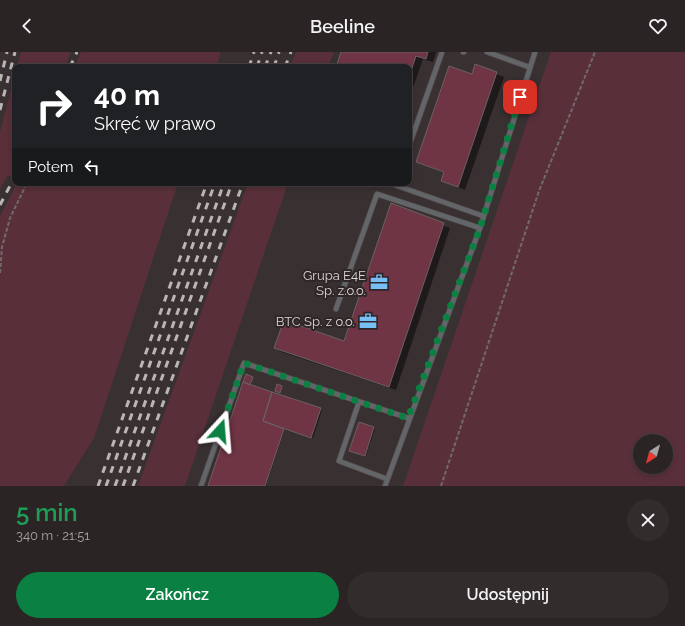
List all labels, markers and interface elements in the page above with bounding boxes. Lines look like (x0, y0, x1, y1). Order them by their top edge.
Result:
icon: back (16, 15, 38, 37)
icon: heart (647, 15, 669, 37)
text: Beeline (310, 16, 375, 37)
text: 40 m (94, 79, 160, 112)
icon: right (28, 80, 80, 132)
pin (503, 80, 537, 114)
icon: arrive (509, 86, 531, 108)
text: Skręć w prawo (94, 113, 216, 134)
icon: left (81, 156, 103, 178)
text: Potem (28, 158, 73, 176)
place label: Grupa E4E Sp. z.o.o. (303, 268, 366, 298)
office icon: Grupa E4E Sp. z.o.o. (369, 272, 389, 292)
office icon: BTC Sp. z o.o. (358, 311, 378, 331)
place label: BTC Sp. z o.o. (276, 314, 355, 329)
position arrow (199, 410, 241, 452)
north arrow (633, 434, 673, 474)
map controls (633, 434, 673, 474)
text: 5 min (16, 498, 78, 527)
button: close (627, 499, 669, 541)
text: 340 m · 21:51 (16, 528, 90, 543)
button: Zakończ (16, 572, 339, 618)
button: Udostępnij (347, 572, 669, 618)

